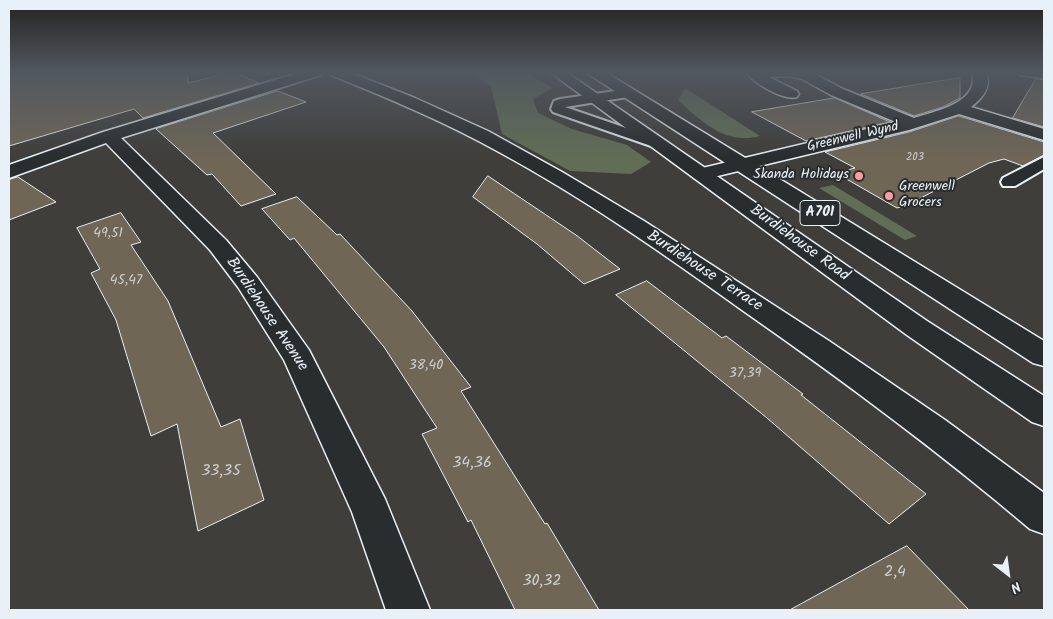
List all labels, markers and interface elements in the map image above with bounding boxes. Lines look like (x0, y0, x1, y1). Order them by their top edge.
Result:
street label: Greenwell Wynd (806, 119, 900, 157)
house number: 203 (906, 151, 924, 165)
place label: Skanda Holidays (753, 168, 849, 184)
marker: Skanda Holidays (853, 170, 865, 182)
place label: Greenwell Grocers (899, 180, 955, 212)
marker: Greenwell Grocers (883, 190, 895, 202)
road number: A701 (800, 200, 840, 226)
street label: Burdiehouse Road (746, 201, 852, 287)
house number: 49,51 (93, 227, 123, 243)
street label: Burdiehouse Terrace (642, 227, 766, 317)
street label: Burdiehouse Avenue (221, 254, 311, 376)
house number: 45,47 (110, 274, 142, 290)
house number: 38,40 (409, 359, 443, 375)
house number: 37,39 (729, 367, 761, 383)
house number: 34,36 (452, 454, 492, 474)
house number: 33,35 (201, 462, 241, 482)
north arrow (983, 549, 1033, 599)
house number: 2,4 (884, 563, 906, 583)
house number: 30,32 (522, 572, 562, 592)
text: N (1006, 575, 1025, 599)

